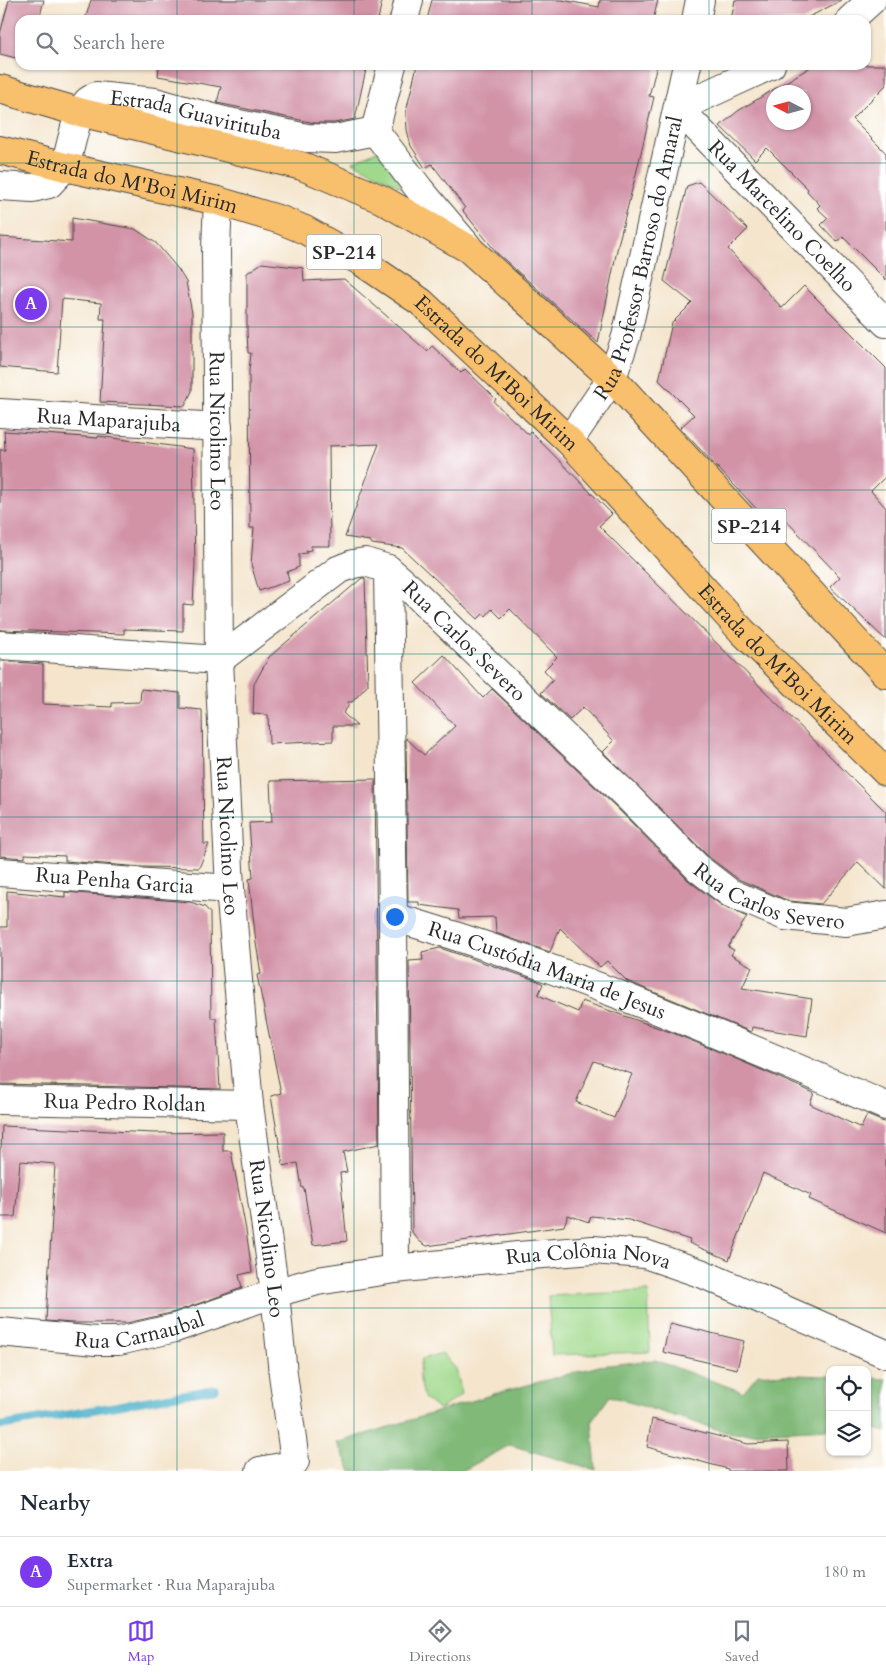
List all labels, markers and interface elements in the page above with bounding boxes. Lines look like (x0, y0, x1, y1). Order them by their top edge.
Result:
search box (15, 15, 871, 70)
icon: search (33, 29, 61, 57)
text: Search here (73, 30, 165, 56)
street label: Estrada Guavirituba (109, 83, 284, 147)
north arrow (766, 85, 811, 130)
street label: Rua Professor Barroso do Amaral (587, 113, 690, 406)
street label: Rua Marcelino Coelho (701, 134, 863, 299)
street label: Estrada do M'Boi Mirim (23, 144, 242, 221)
road number: SP-214 (306, 234, 382, 270)
pin: A (15, 285, 47, 323)
street label: Estrada do M'Boi Mirim (407, 289, 585, 458)
street label: Rua Nicolino Leo (202, 351, 232, 511)
street label: Rua Maparajuba (36, 401, 182, 440)
road number: SP-214 (712, 508, 786, 544)
street label: Rua Carlos Severo (396, 574, 532, 708)
street label: Estrada do M'Boi Mirim (691, 578, 864, 752)
street label: Rua Nicolino Leo (209, 755, 246, 917)
street label: Rua Carlos Severo (687, 856, 846, 937)
street label: Rua Penha Garcia (34, 861, 195, 901)
your location (382, 904, 408, 930)
street label: Rua Custódia Maria de Jesus (424, 914, 670, 1027)
street label: Rua Pedro Roldan (44, 1087, 206, 1119)
street label: Rua Nicolino Leo (242, 1158, 291, 1319)
street label: Rua Colônia Nova (504, 1236, 675, 1277)
street label: Rua Carnaubal (73, 1305, 208, 1356)
map controls (826, 1366, 871, 1456)
button: locate (826, 1366, 871, 1411)
button: layers (826, 1411, 871, 1456)
text: Nearby (20, 1489, 91, 1518)
text: Extra (67, 1548, 113, 1574)
text: A (30, 1561, 42, 1583)
text: 180 m (824, 1561, 866, 1583)
text: Supermarket · Rua Maparajuba (67, 1574, 275, 1596)
tab: Map (127, 1617, 155, 1666)
tab: Directions (409, 1617, 471, 1666)
tab: Saved (725, 1617, 759, 1666)

